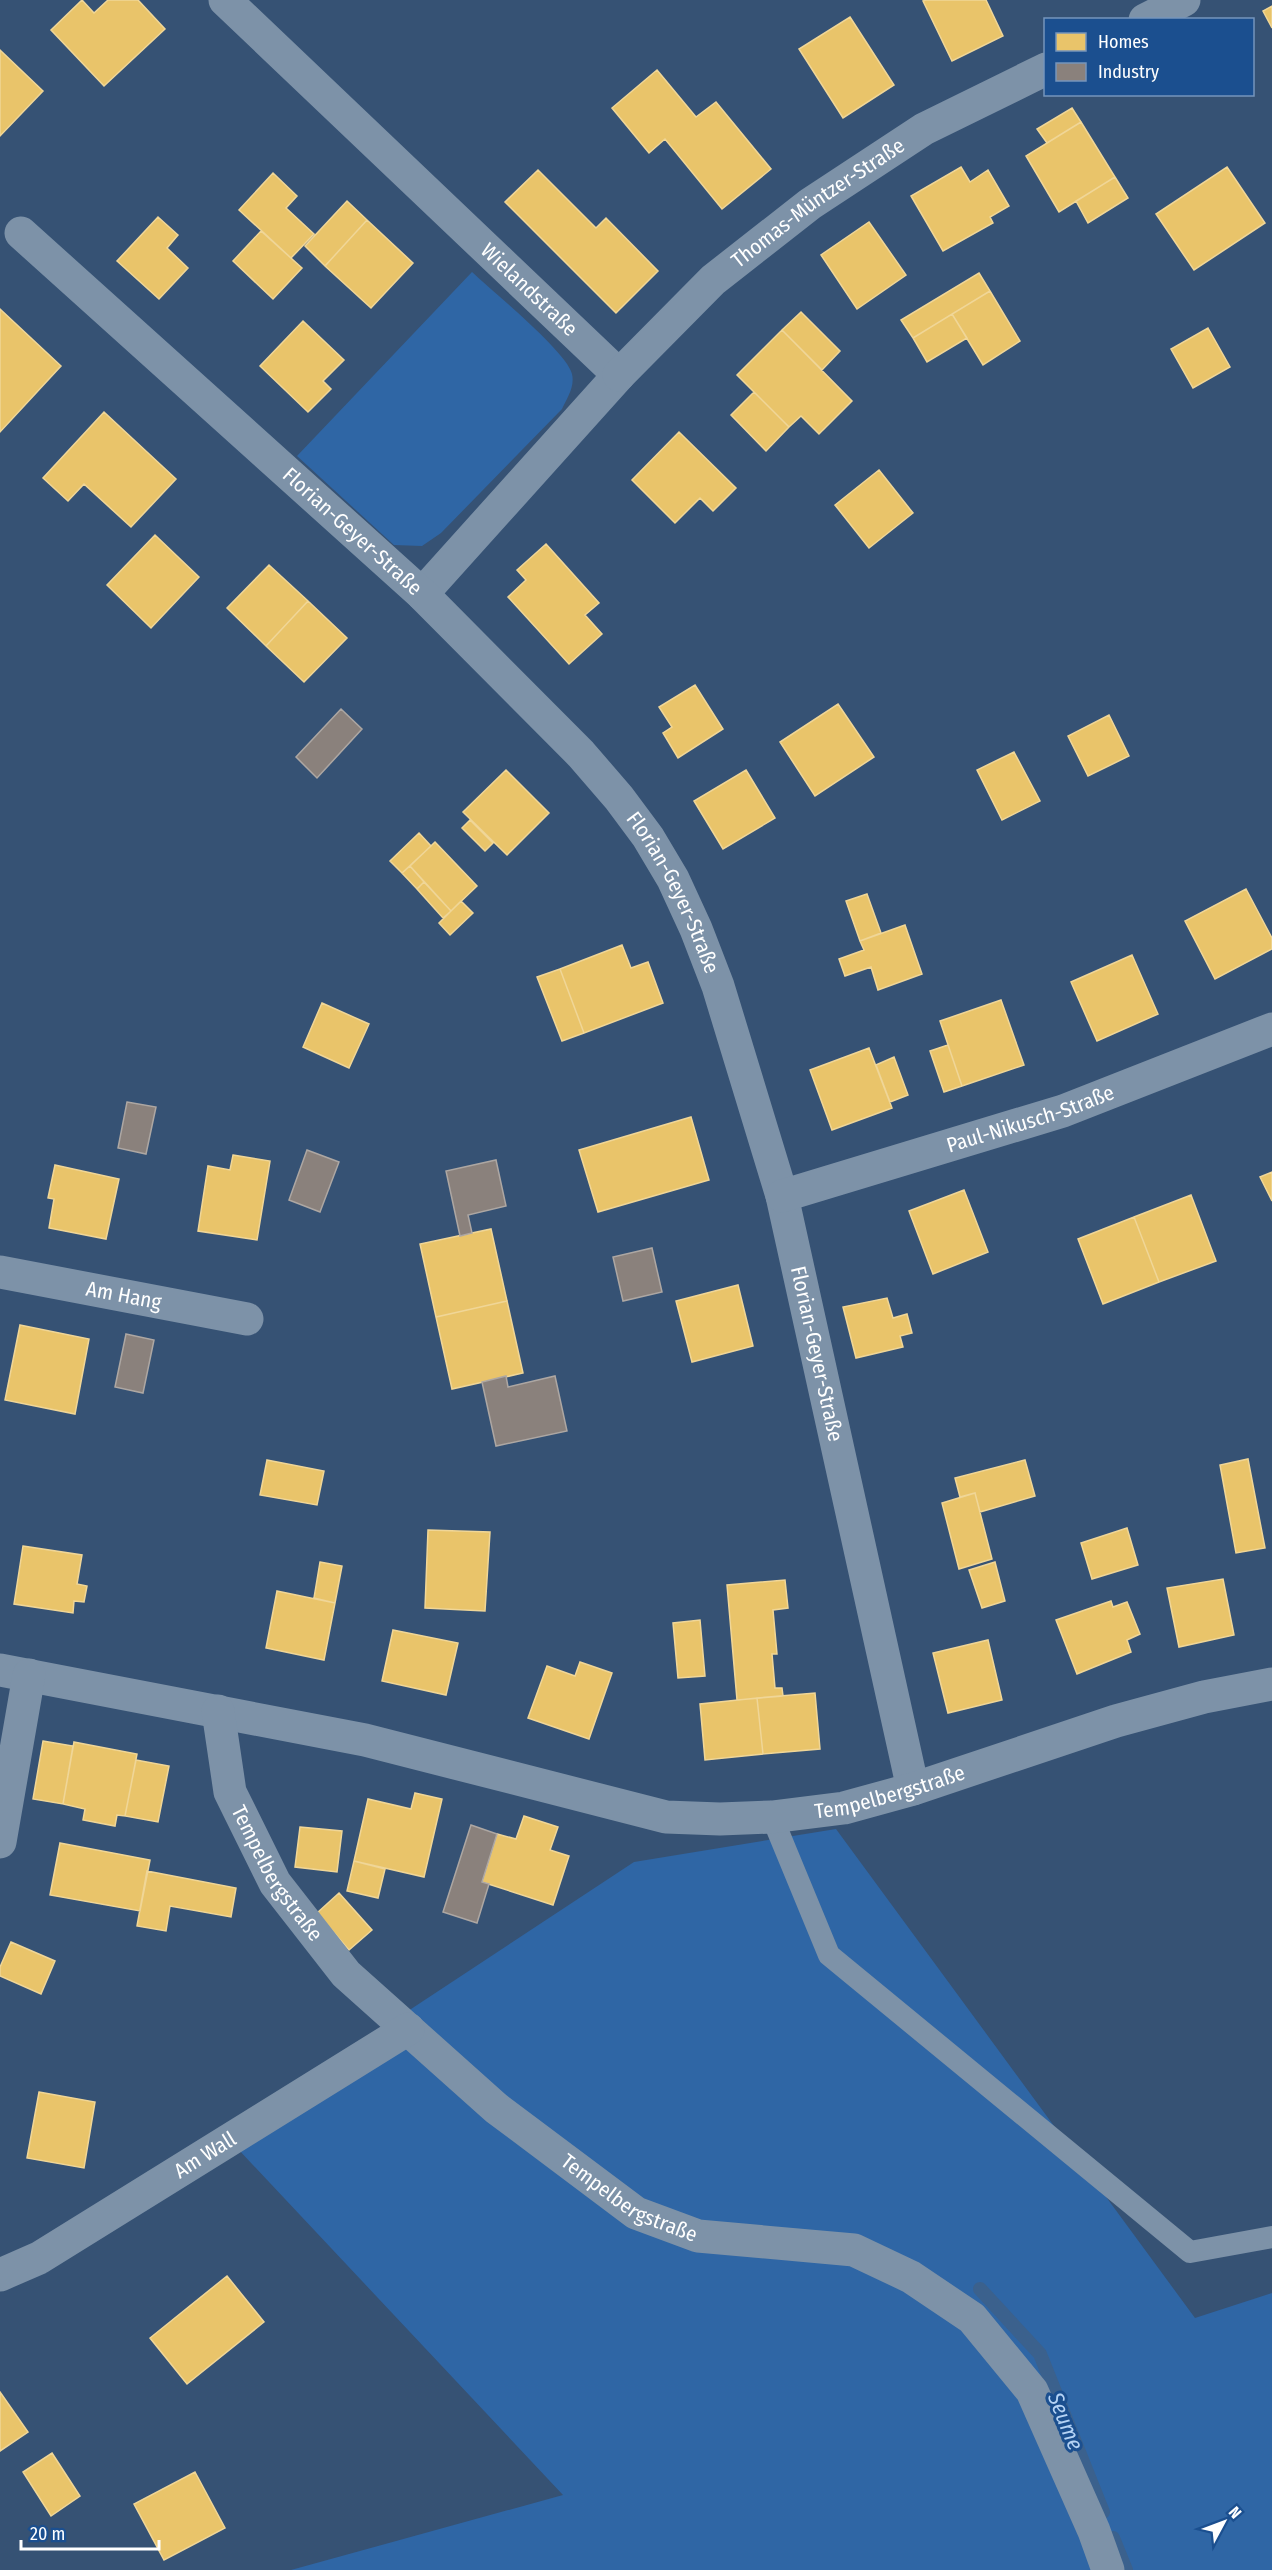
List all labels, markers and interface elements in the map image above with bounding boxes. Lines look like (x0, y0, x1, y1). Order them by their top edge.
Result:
legend (1044, 18, 1254, 96)
text: Homes (1098, 31, 1149, 53)
text: Industry (1098, 61, 1159, 83)
street label: Thomas-Müntzer-Straße (726, 132, 909, 274)
street label: Wielandstraße (475, 237, 583, 342)
street label: Florian-Geyer-Straße (277, 462, 428, 601)
street label: Florian-Geyer-Straße (621, 807, 725, 977)
street label: Paul-Nikusch-Straße (943, 1079, 1118, 1158)
street label: Florian-Geyer-Straße (785, 1264, 849, 1444)
street label: Am Hang (84, 1276, 164, 1315)
street label: Tempelbergstraße (813, 1760, 968, 1825)
street label: Tempelbergstraße (226, 1801, 328, 1946)
street label: Am Wall (169, 2126, 241, 2184)
street label: Tempelbergstraße (556, 2148, 701, 2248)
water label: Seume (1041, 2387, 1089, 2454)
north arrow (1194, 2492, 1254, 2552)
text: N (1225, 2503, 1245, 2522)
scale bar (21, 2513, 159, 2551)
text: 20 m (30, 2523, 65, 2545)

